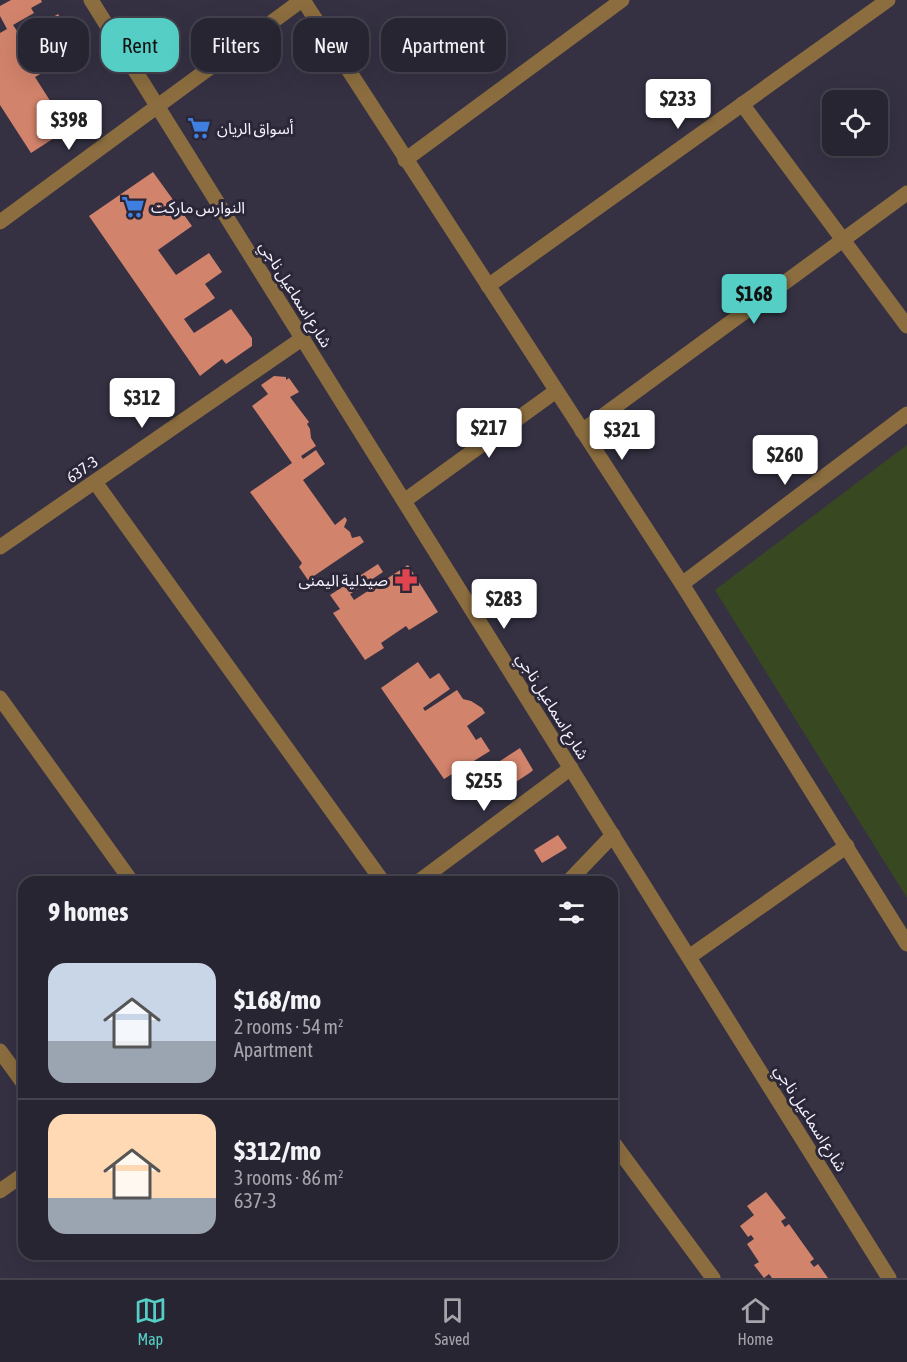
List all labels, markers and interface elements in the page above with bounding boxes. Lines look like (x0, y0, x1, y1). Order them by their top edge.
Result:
chip: Buy (18, 18, 89, 72)
chip: Rent (101, 18, 179, 72)
chip: Filters (191, 18, 281, 72)
chip: New (293, 18, 369, 72)
chip: Apartment (381, 18, 506, 72)
pin: $233 (642, 79, 714, 130)
text: $233 (660, 87, 696, 110)
map controls (822, 90, 888, 156)
button: locate (822, 90, 888, 156)
pin: $398 (33, 100, 105, 151)
text: $398 (51, 108, 87, 131)
supermarket icon: أسواق الريان (186, 115, 212, 141)
place label: أسواق الريان (217, 119, 293, 138)
supermarket icon: النوارس ماركت (120, 194, 146, 220)
place label: النوارس ماركت (151, 198, 245, 217)
street label: شارع اسماعيل ناجي (253, 238, 336, 352)
pin: $168 (718, 274, 790, 325)
text: $168 (736, 282, 772, 305)
pin: $312 (106, 378, 178, 429)
text: $312 (124, 386, 160, 409)
pin: $217 (453, 408, 525, 459)
pin: $321 (586, 410, 658, 461)
text: $217 (471, 416, 507, 439)
text: $321 (604, 418, 640, 441)
pin: $260 (749, 435, 821, 486)
text: $260 (767, 443, 803, 466)
street label: 637-3 (63, 452, 101, 486)
pharmacy icon: صيدلية اليمنى (393, 567, 419, 593)
place label: صيدلية اليمنى (299, 571, 388, 590)
pin: $283 (468, 579, 540, 630)
text: $283 (486, 587, 522, 610)
street label: شارع اسماعيل ناجي (510, 650, 593, 764)
pin: $255 (448, 761, 520, 812)
text: $255 (466, 769, 502, 792)
icon: filters (555, 896, 588, 929)
text: 9 homes (48, 897, 128, 927)
text: $168/mo (234, 985, 321, 1015)
icon: home (96, 987, 168, 1059)
text: 2 rooms · 54 m² (234, 1015, 344, 1038)
text: Apartment (234, 1038, 313, 1061)
street label: شارع اسماعيل ناجي (768, 1062, 851, 1176)
text: $312/mo (234, 1136, 321, 1166)
icon: home (96, 1138, 168, 1210)
text: 3 rooms · 86 m² (234, 1166, 344, 1189)
text: 637-3 (234, 1189, 277, 1212)
tab: Map (134, 1294, 167, 1348)
tab: Saved (435, 1294, 470, 1348)
tab: Home (738, 1294, 773, 1348)

